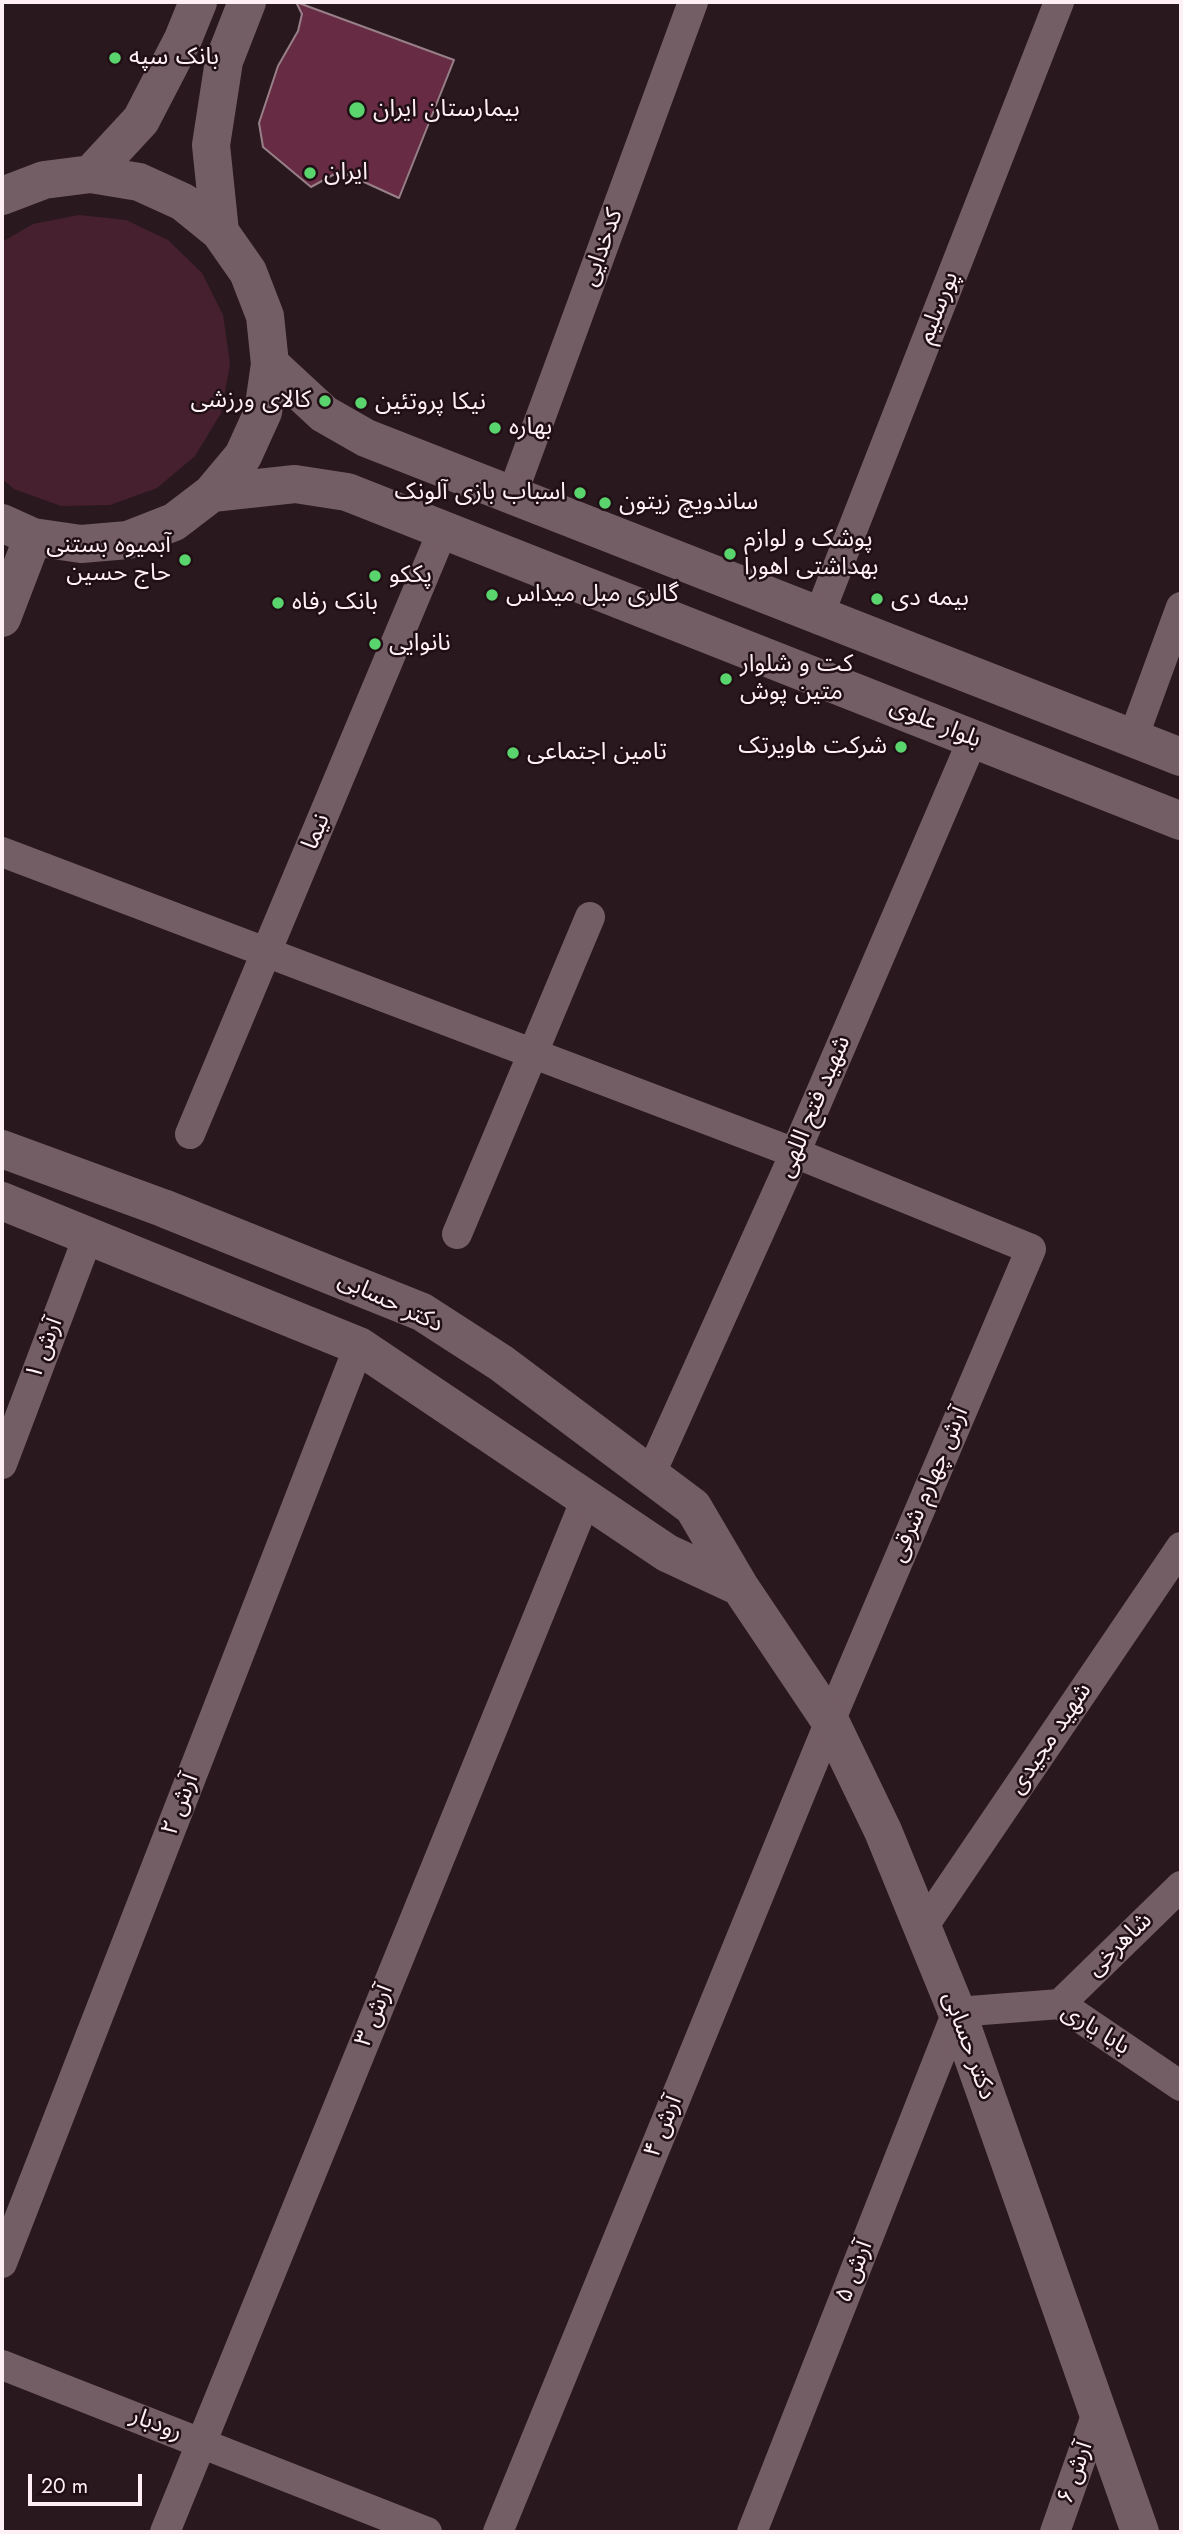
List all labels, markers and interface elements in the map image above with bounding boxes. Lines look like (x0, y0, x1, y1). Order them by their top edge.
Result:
place label: بانک سپه (129, 44, 219, 72)
marker: بانک سپه (107, 50, 123, 66)
place label: بیمارستان ایران (373, 96, 520, 124)
marker: بیمارستان ایران (347, 100, 367, 120)
place label: ایران (324, 159, 368, 187)
marker: ایران (302, 165, 318, 181)
street label: کدخدایی (576, 205, 630, 291)
street label: پورسلیم (912, 268, 966, 348)
place label: کالای ورزشی (191, 387, 311, 415)
place label: نیکا پروتئین (375, 389, 486, 417)
marker: کالای ورزشی (317, 393, 333, 409)
marker: نیکا پروتئین (353, 395, 369, 411)
place label: بهاره (509, 414, 552, 442)
marker: بهاره (487, 420, 503, 436)
place label: اسباب بازی آلونک (394, 479, 566, 507)
marker: اسباب بازی آلونک (572, 485, 588, 501)
place label: ساندویچ زیتون (619, 489, 758, 517)
marker: ساندویچ زیتون (597, 495, 613, 511)
place label: پوشک و لوازم بهداشتی اهورا (744, 526, 878, 582)
place label: آبمیوه بستنی حاج حسین (46, 532, 171, 588)
marker: پوشک و لوازم بهداشتی اهورا (722, 546, 738, 562)
marker: آبمیوه بستنی حاج حسین (177, 552, 193, 568)
place label: پککو (389, 562, 432, 590)
marker: پککو (367, 568, 383, 584)
place label: گالری مبل میداس (506, 581, 679, 609)
place label: بیمه دی (891, 585, 969, 613)
marker: گالری مبل میداس (484, 587, 500, 603)
place label: بانک رفاه (292, 589, 378, 617)
marker: بیمه دی (869, 591, 885, 607)
marker: بانک رفاه (270, 595, 286, 611)
place label: نانوایی (389, 630, 451, 658)
marker: نانوایی (367, 636, 383, 652)
place label: کت و شلوار متین پوش (740, 651, 853, 707)
marker: کت و شلوار متین پوش (718, 671, 734, 687)
street label: بلوار علوی (885, 693, 985, 755)
place label: شرکت هاویرتک (738, 733, 887, 761)
place label: تامین اجتماعی (527, 739, 667, 767)
marker: شرکت هاویرتک (893, 739, 909, 755)
marker: تامین اجتماعی (505, 745, 521, 761)
street label: نیما (297, 810, 337, 854)
street label: شهید فتح اللهی (772, 1032, 858, 1182)
street label: دکتر حسابی (333, 1266, 447, 1340)
street label: آرش ۱ (20, 1314, 70, 1384)
street label: آرش چهارم شرقی (884, 1403, 976, 1567)
street label: شهید مجیدی (1003, 1678, 1099, 1800)
street label: آرش ۲ (156, 1770, 206, 1840)
street label: شاهرخی (1081, 1907, 1159, 1983)
street label: آرش ۳ (350, 1981, 400, 2051)
street label: دکتر حسابی (935, 1988, 1001, 2104)
street label: بابا یاری (1055, 1998, 1135, 2062)
street label: آرش ۴ (639, 2092, 689, 2162)
street label: آرش ۵ (830, 2237, 880, 2307)
street label: رودبار (126, 2402, 186, 2448)
street label: آرش ۶ (1052, 2438, 1100, 2508)
scale bar (32, 2460, 145, 2504)
text: 20 m (41, 2471, 88, 2501)

